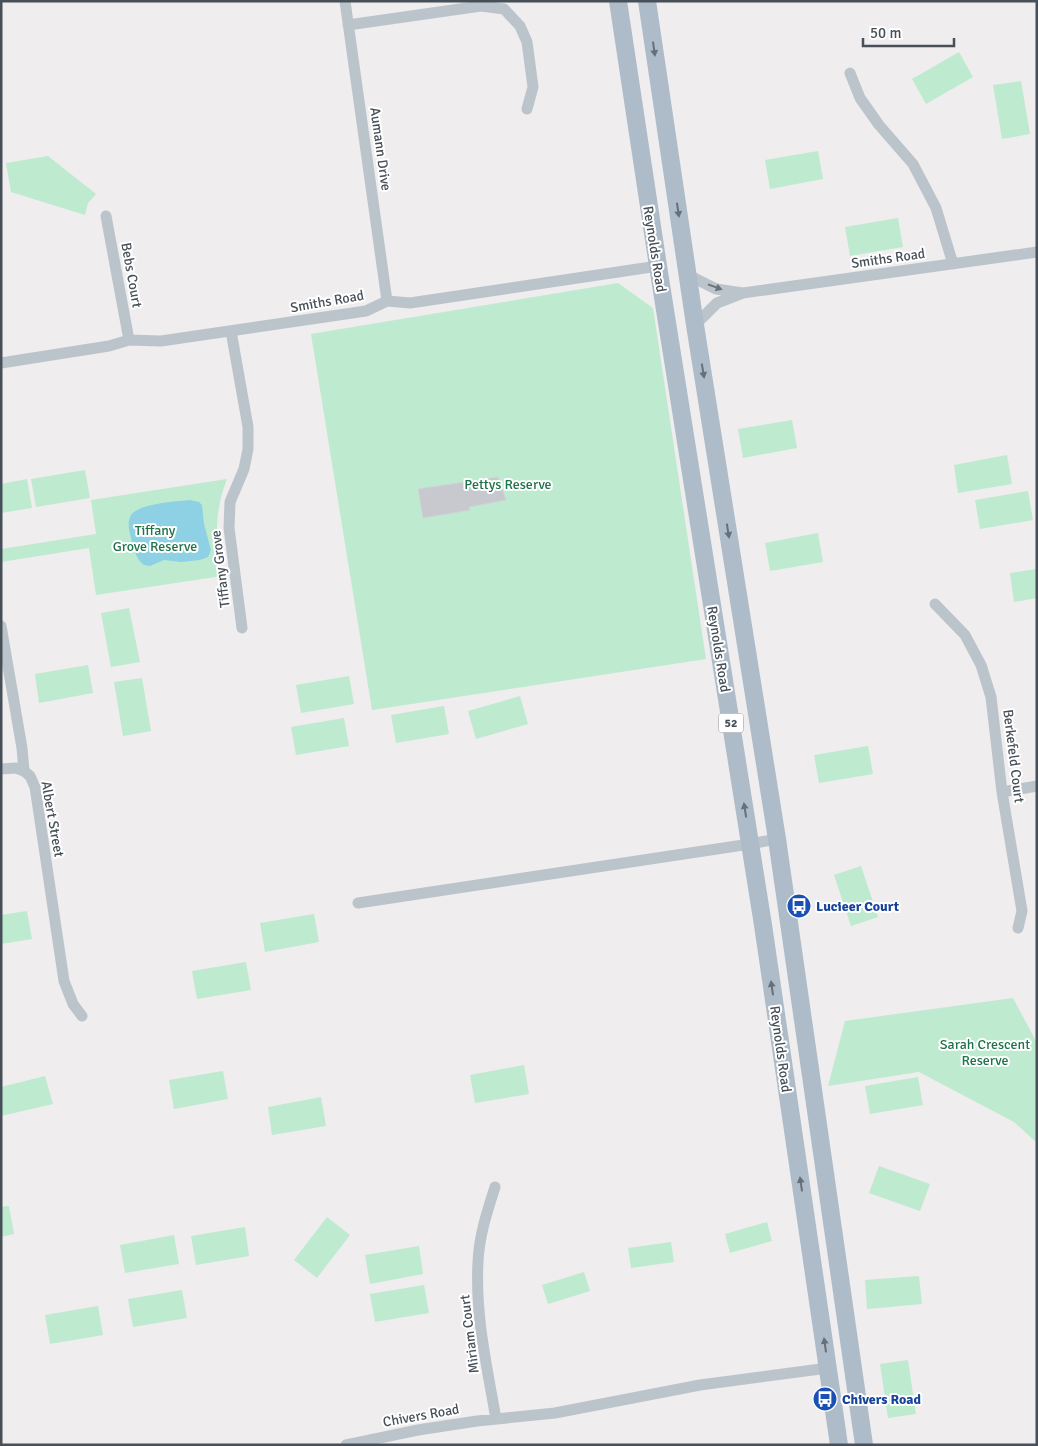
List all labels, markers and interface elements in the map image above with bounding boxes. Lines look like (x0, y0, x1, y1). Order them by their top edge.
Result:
scale bar (863, 15, 954, 47)
text: 50 m (870, 24, 901, 42)
one-way arrow (651, 42, 659, 58)
street label: Aumann Drive (366, 106, 395, 192)
one-way arrow (675, 203, 683, 219)
street label: Reynolds Road (639, 205, 670, 293)
street label: Bebs Court (117, 241, 146, 309)
street label: Smiths Road (850, 245, 926, 272)
one-way arrow (708, 283, 723, 291)
street label: Smiths Road (289, 287, 365, 316)
one-way arrow (699, 363, 707, 379)
park label: Pettys Reserve (464, 476, 552, 493)
park label: Tiffany Grove Reserve (113, 522, 197, 555)
one-way arrow (725, 524, 733, 540)
street label: Tiffany Grove (207, 529, 234, 609)
street label: Reynolds Road (703, 605, 734, 693)
street label: Berkefeld Court (999, 708, 1028, 804)
road number: 52 (718, 714, 744, 732)
street label: Albert Street (37, 780, 68, 858)
one-way arrow (740, 802, 748, 818)
bus stop icon: Lucieer Court (786, 893, 812, 919)
place label: Lucieer Court (816, 898, 900, 915)
one-way arrow (768, 980, 776, 996)
street label: Reynolds Road (766, 1005, 795, 1093)
park label: Sarah Crescent Reserve (940, 1036, 1030, 1069)
one-way arrow (797, 1175, 805, 1191)
street label: Miriam Court (456, 1293, 483, 1374)
one-way arrow (820, 1336, 828, 1352)
bus stop icon: Chivers Road (812, 1386, 838, 1412)
place label: Chivers Road (842, 1391, 921, 1408)
street label: Chivers Road (382, 1400, 461, 1431)

